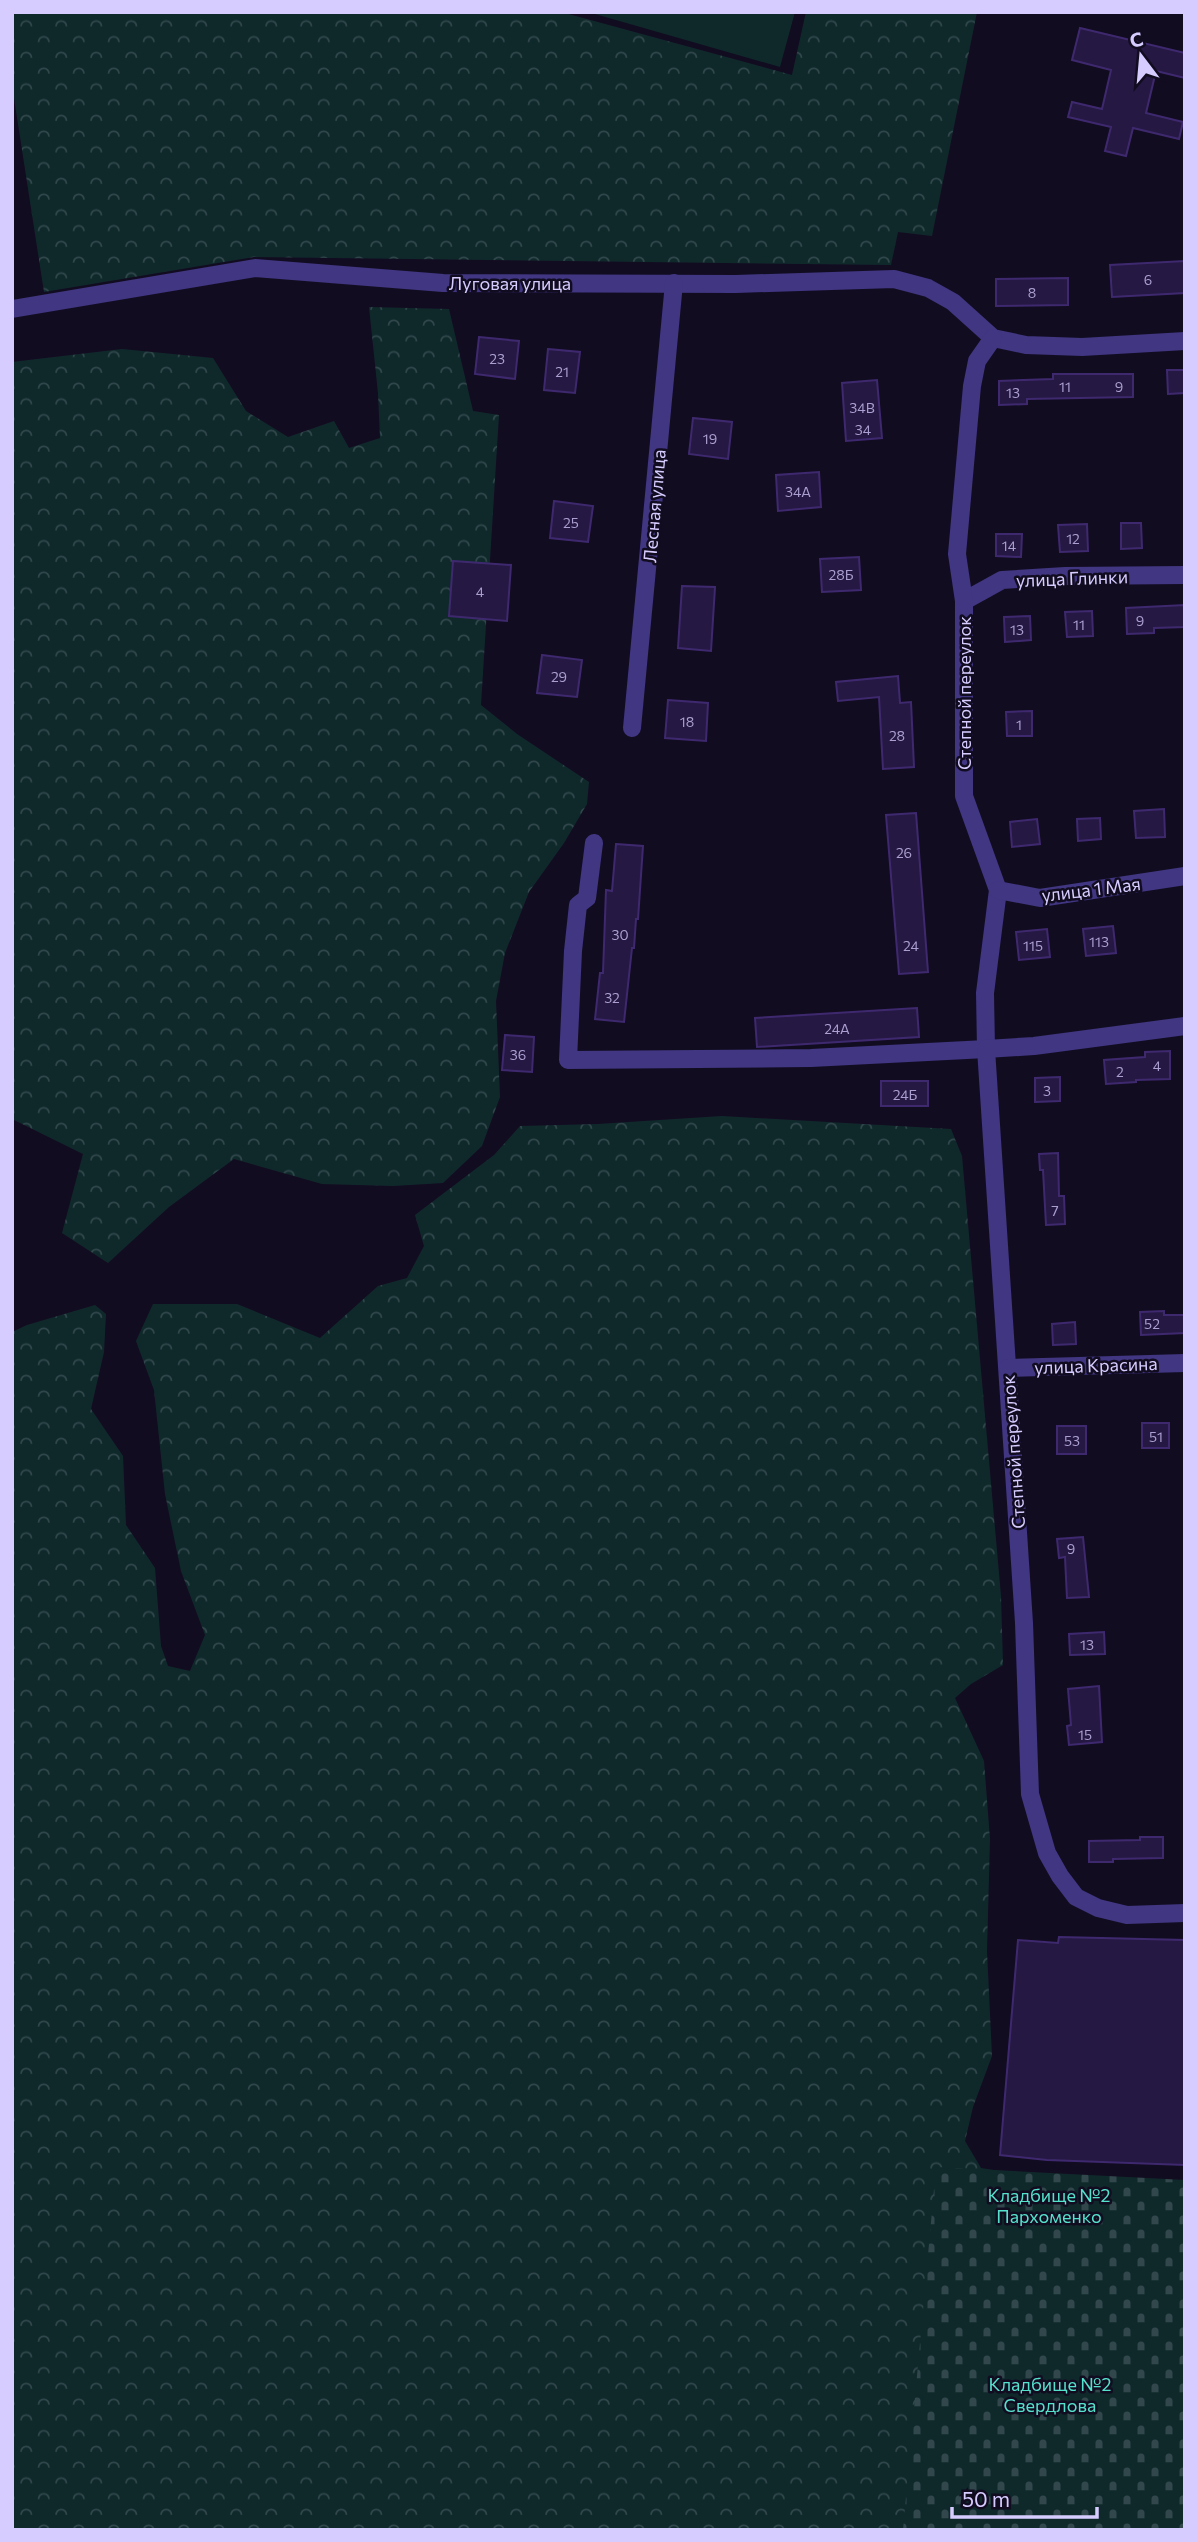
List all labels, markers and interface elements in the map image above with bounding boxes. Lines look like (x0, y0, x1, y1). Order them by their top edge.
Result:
north arrow (1106, 21, 1176, 91)
text: С (1127, 26, 1146, 52)
house number: 6 (1144, 271, 1152, 288)
street label: Луговая улица (449, 272, 571, 294)
house number: 8 (1028, 284, 1036, 301)
house number: 23 (489, 350, 505, 367)
house number: 21 (555, 363, 569, 380)
house number: 11 (1059, 378, 1071, 395)
house number: 9 (1115, 378, 1123, 395)
house number: 13 (1006, 384, 1020, 401)
house number: 34В (849, 399, 875, 416)
house number: 34 (855, 421, 872, 438)
house number: 19 (703, 430, 717, 447)
street label: Лесная улица (638, 448, 670, 564)
house number: 34А (785, 483, 811, 500)
house number: 25 (563, 514, 579, 531)
house number: 12 (1066, 530, 1080, 547)
house number: 14 (1002, 537, 1017, 554)
street label: улица Глинки (1016, 565, 1128, 591)
house number: 28Б (828, 566, 854, 583)
house number: 4 (476, 583, 485, 600)
house number: 9 (1136, 612, 1144, 629)
street label: Степной переулок (953, 616, 975, 770)
house number: 11 (1073, 616, 1085, 633)
house number: 13 (1010, 621, 1024, 638)
house number: 29 (551, 668, 567, 685)
house number: 18 (680, 713, 694, 730)
house number: 1 (1016, 716, 1022, 733)
house number: 28 (889, 727, 905, 744)
house number: 26 (896, 844, 912, 861)
street label: улица 1 Мая (1040, 872, 1142, 906)
house number: 30 (611, 926, 629, 943)
house number: 113 (1089, 933, 1109, 950)
house number: 24 (903, 937, 920, 954)
house number: 115 (1023, 937, 1043, 954)
house number: 32 (604, 989, 620, 1006)
house number: 24А (824, 1020, 850, 1037)
house number: 36 (510, 1046, 526, 1063)
house number: 4 (1153, 1057, 1162, 1074)
house number: 2 (1116, 1063, 1124, 1080)
house number: 3 (1043, 1082, 1051, 1099)
house number: 24Б (893, 1086, 918, 1103)
house number: 7 (1051, 1202, 1059, 1219)
house number: 52 (1144, 1315, 1160, 1332)
street label: улица Красина (1034, 1352, 1158, 1378)
street label: Степной переулок (997, 1374, 1029, 1530)
house number: 51 (1149, 1428, 1163, 1445)
house number: 53 (1064, 1432, 1080, 1449)
house number: 9 (1067, 1540, 1075, 1557)
house number: 13 (1080, 1636, 1094, 1653)
house number: 15 (1078, 1726, 1092, 1743)
park label: Кладбище №2 Пархоменко (988, 2184, 1110, 2227)
park label: Кладбище №2 Свердлова (989, 2373, 1111, 2416)
scale bar (952, 2476, 1097, 2520)
text: 50 m (962, 2486, 1010, 2511)

